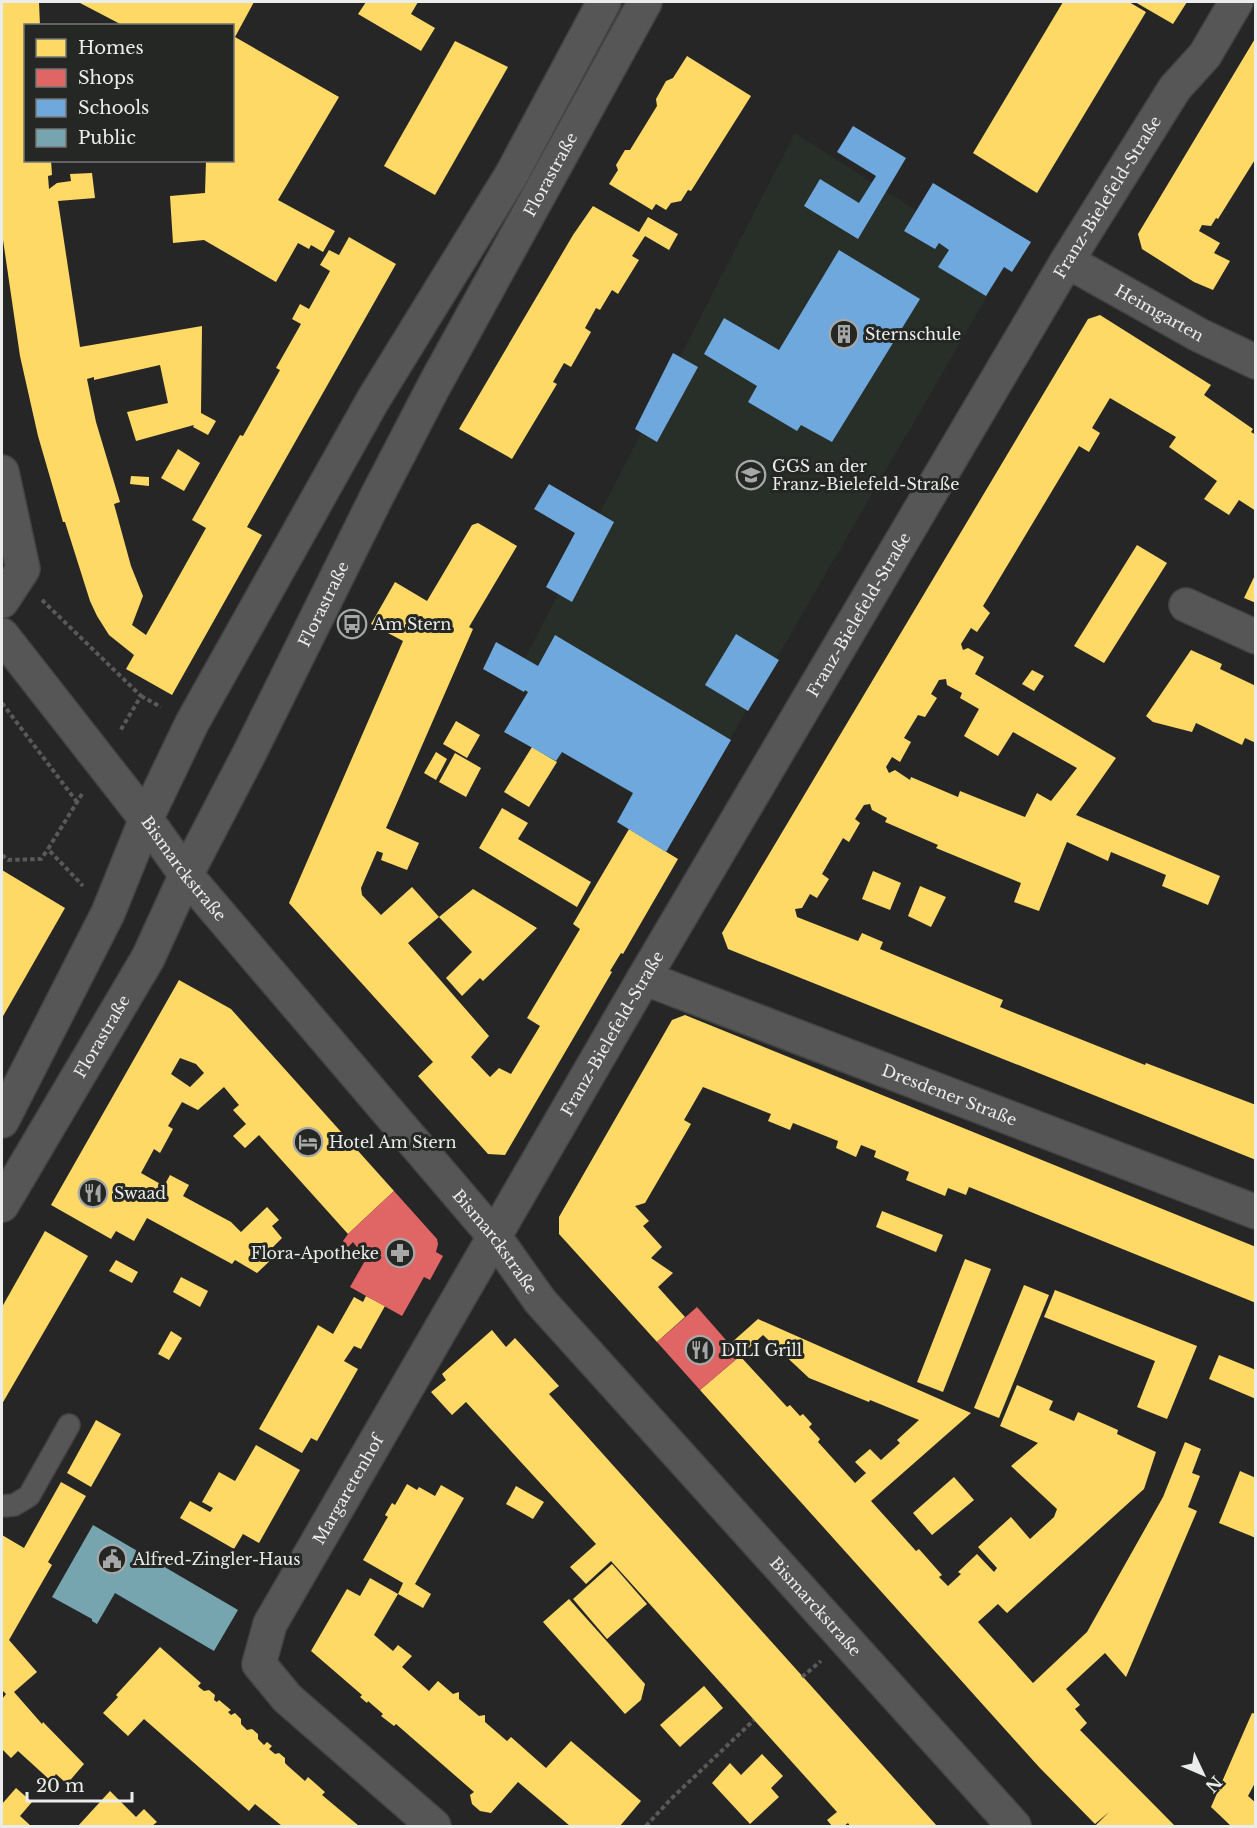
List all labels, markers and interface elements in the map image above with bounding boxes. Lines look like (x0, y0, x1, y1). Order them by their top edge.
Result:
legend (24, 24, 234, 162)
text: Homes (78, 37, 144, 59)
text: Shops (78, 67, 134, 89)
text: Schools (78, 97, 149, 119)
street label: Franz-Bielefeld-Straße (1049, 112, 1165, 282)
text: Public (78, 127, 136, 149)
street label: Florastraße (519, 129, 581, 220)
street label: Heimgarten (1112, 280, 1207, 346)
building icon: Sternschule (828, 318, 860, 350)
place label: Sternschule (865, 324, 961, 344)
place label: GGS an der Franz-Bielefeld-Straße (772, 456, 959, 494)
school or university icon: GGS an der Franz-Bielefeld-Straße (735, 459, 767, 491)
street label: Franz-Bielefeld-Straße (802, 529, 915, 700)
street label: Florastraße (294, 558, 353, 650)
bus stop icon: Am Stern (336, 608, 368, 640)
place label: Am Stern (372, 614, 451, 634)
street label: Bismarckstraße (137, 812, 231, 925)
street label: Franz-Bielefeld-Straße (556, 947, 668, 1119)
street label: Florastraße (69, 991, 134, 1081)
street label: Dresdener Straße (879, 1060, 1020, 1130)
hotel icon: Hotel Am Stern (292, 1126, 324, 1158)
place label: Hotel Am Stern (329, 1132, 456, 1152)
restaurant icon: Swaad (77, 1177, 109, 1209)
place label: Swaad (114, 1183, 166, 1203)
street label: Bismarckstraße (448, 1185, 542, 1298)
pharmacy icon: Flora-Apotheke (384, 1237, 416, 1269)
place label: Flora-Apotheke (251, 1243, 379, 1263)
restaurant icon: DILI Grill (684, 1334, 716, 1366)
place label: DILI Grill (721, 1340, 802, 1360)
street label: Margaretenhof (308, 1429, 389, 1548)
public building icon: Alfred-Zingler-Haus (96, 1543, 128, 1575)
place label: Alfred-Zingler-Haus (132, 1549, 301, 1569)
street label: Bismarckstraße (766, 1553, 866, 1660)
north arrow (1173, 1744, 1233, 1804)
scale bar (27, 1765, 132, 1803)
text: N (1201, 1772, 1226, 1797)
text: 20 m (36, 1775, 84, 1797)

